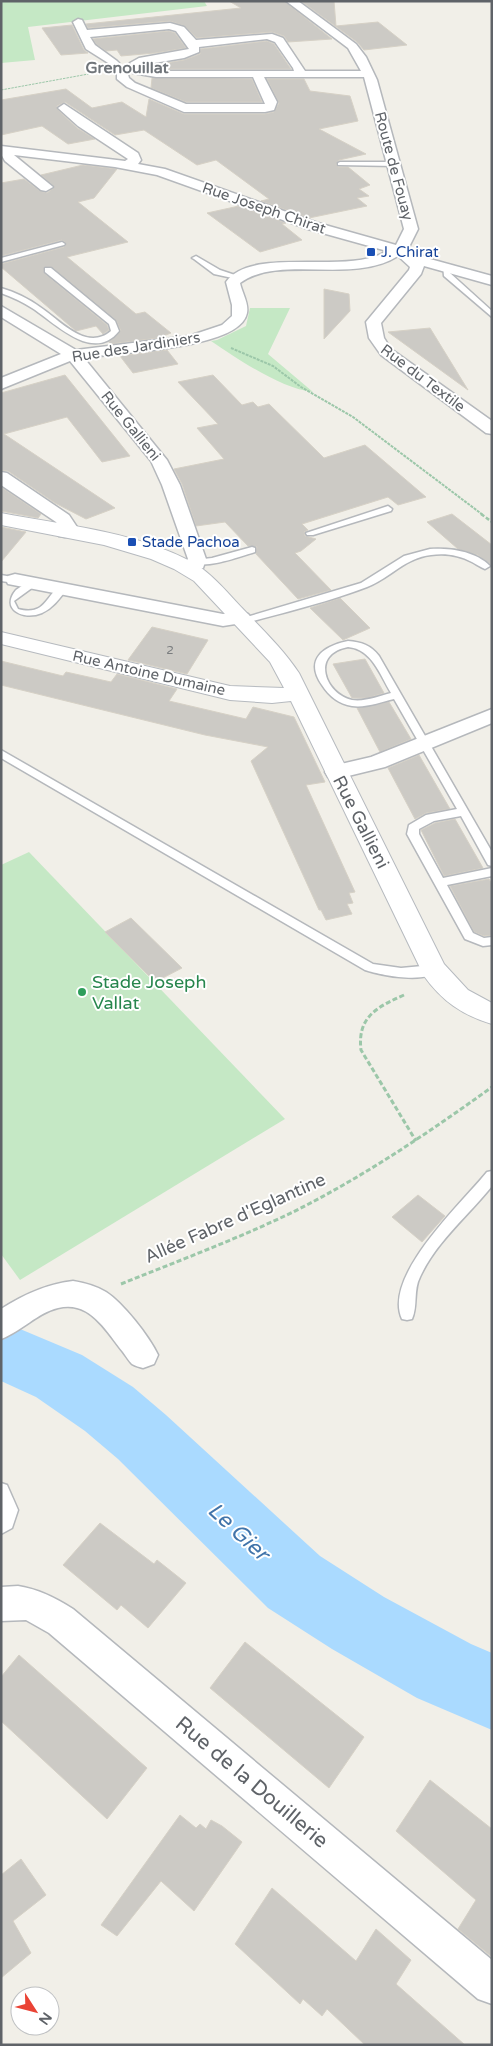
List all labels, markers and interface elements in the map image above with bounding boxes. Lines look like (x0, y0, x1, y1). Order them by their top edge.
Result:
district label: Grenouillat (85, 58, 169, 78)
street label: Route de Fouay (371, 110, 417, 222)
street label: Rue Joseph Chirat (200, 178, 328, 238)
place label: J. Chirat (381, 243, 439, 261)
marker: J. Chirat (365, 246, 377, 258)
street label: Rue des Jardiniers (71, 328, 201, 366)
street label: Rue du Textile (377, 340, 469, 416)
street label: Rue Gallieni (97, 387, 165, 465)
place label: Stade Pachoa (142, 533, 240, 551)
marker: Stade Pachoa (126, 536, 138, 548)
house number: 2 (166, 643, 174, 657)
street label: Rue Antoine Dumaine (71, 647, 227, 699)
street label: Rue Gallieni (328, 772, 394, 872)
place label: Stade Joseph Vallat (92, 971, 206, 1014)
marker: Stade Joseph Vallat (76, 986, 88, 998)
street label: Allée Fabre d'Eglantine (141, 1168, 329, 1268)
water label: Le Gier (202, 1497, 276, 1568)
street label: Rue de la Douillerie (170, 1711, 333, 1854)
north arrow (10, 1986, 60, 2036)
text: N (35, 2009, 55, 2028)

